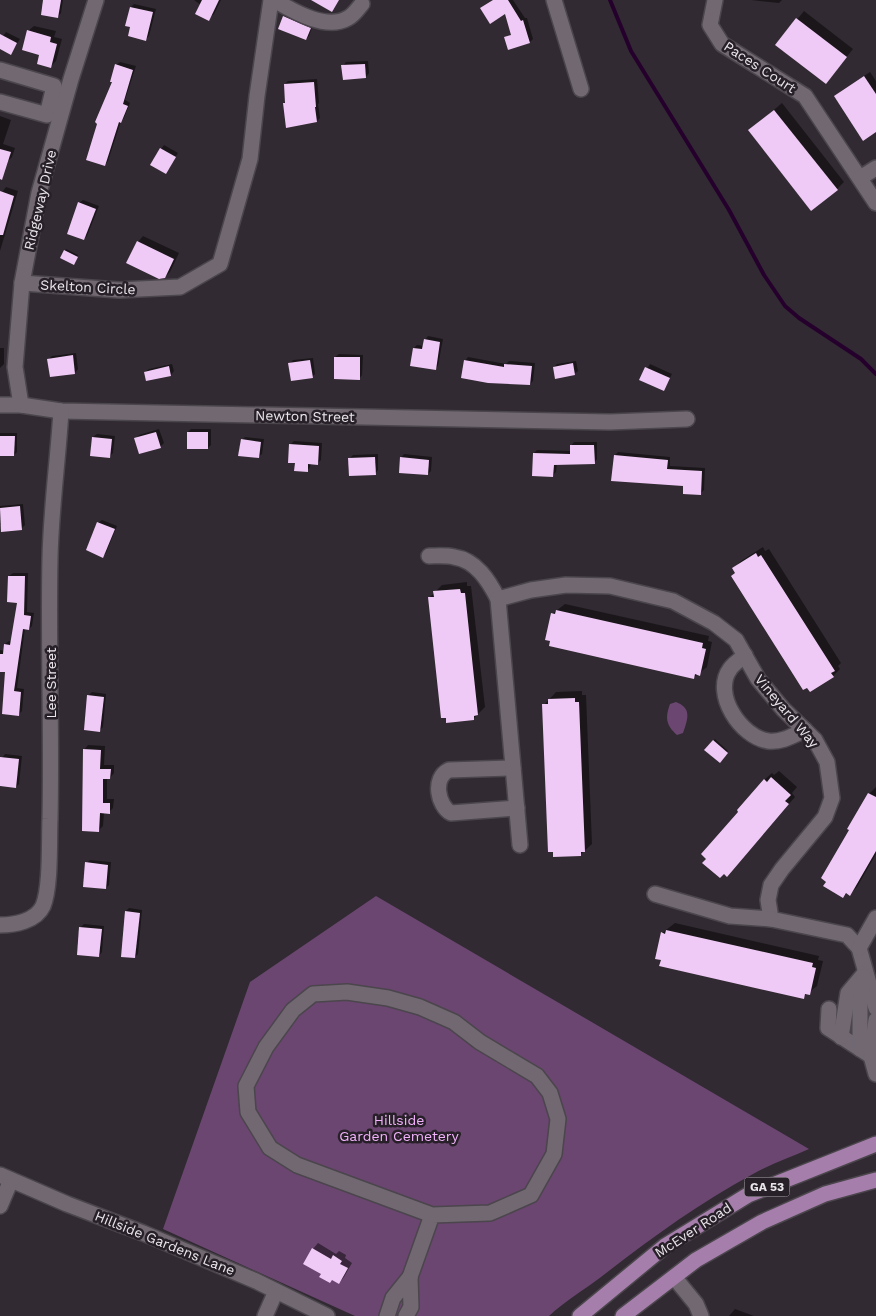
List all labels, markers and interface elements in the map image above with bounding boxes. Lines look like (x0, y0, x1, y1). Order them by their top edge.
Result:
street label: Paces Court (721, 38, 799, 96)
street label: Ridgeway Drive (21, 148, 59, 252)
street label: Skelton Circle (40, 277, 136, 297)
street label: Newton Street (255, 407, 355, 425)
street label: Lee Street (43, 647, 59, 719)
street label: Vineyard Way (752, 671, 823, 751)
park label: Hillside Garden Cemetery (339, 1112, 460, 1144)
road number: GA 53 (744, 1178, 790, 1196)
street label: McEver Road (652, 1199, 734, 1261)
street label: Hillside Gardens Lane (93, 1208, 237, 1278)

